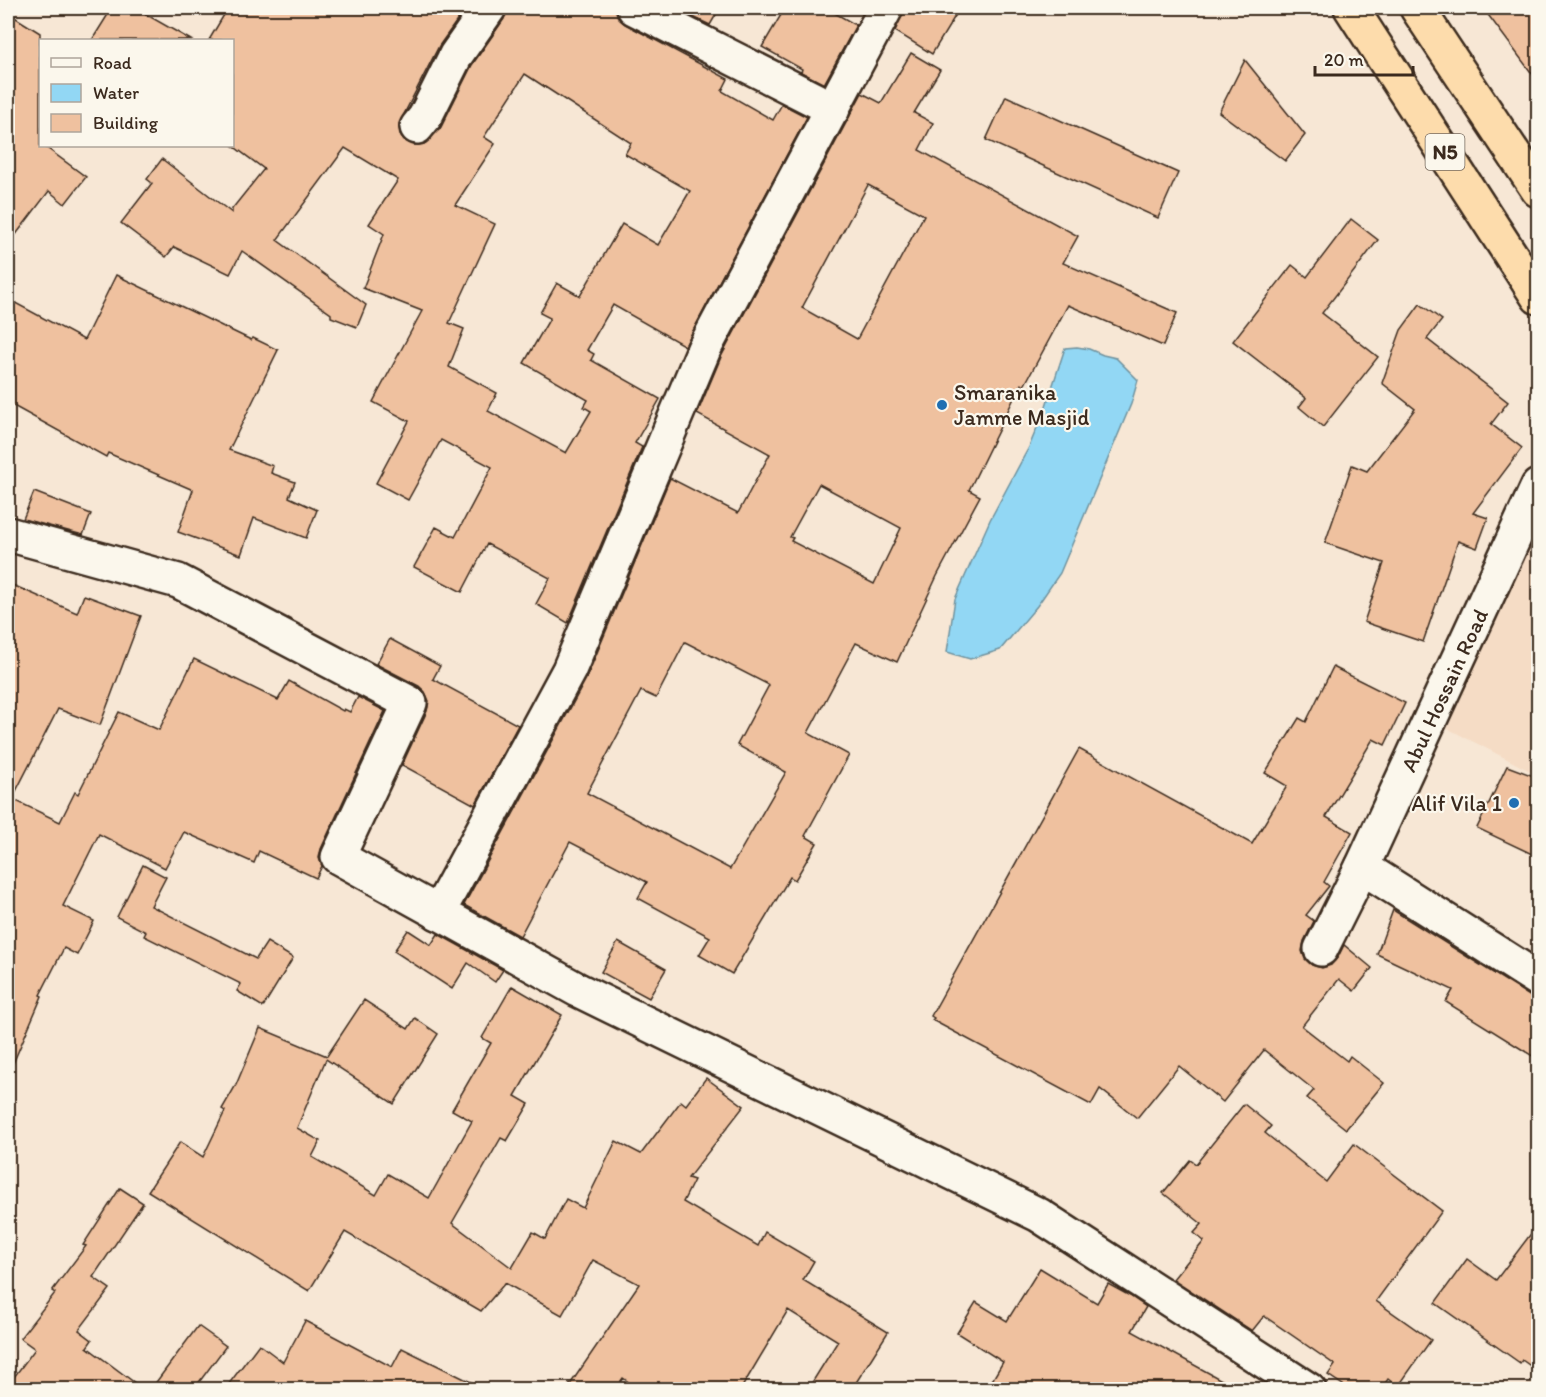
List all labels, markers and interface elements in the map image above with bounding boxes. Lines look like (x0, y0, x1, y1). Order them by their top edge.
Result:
legend (39, 39, 234, 147)
scale bar (1315, 39, 1412, 77)
text: 20 m (1324, 49, 1364, 71)
text: Road (93, 52, 132, 74)
text: Water (93, 82, 139, 104)
text: Building (93, 112, 159, 134)
road number: N5 (1426, 134, 1464, 170)
place label: Smaranika Jamme Masjid (954, 379, 1089, 431)
marker: Smaranika Jamme Masjid (935, 398, 949, 412)
street label: Abul Hossain Road (1395, 604, 1494, 776)
place label: Alif Vila 1 (1411, 790, 1502, 817)
marker: Alif Vila 1 (1507, 796, 1521, 810)

